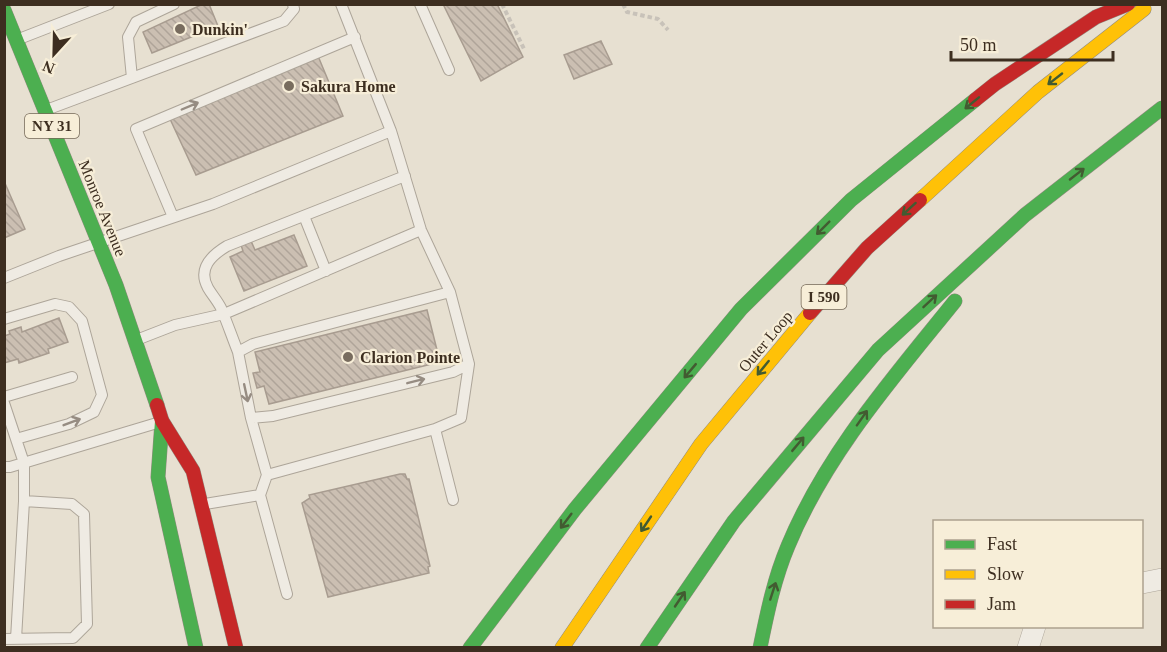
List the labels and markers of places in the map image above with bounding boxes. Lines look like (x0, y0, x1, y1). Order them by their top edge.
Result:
place label: Dunkin' (192, 21, 248, 38)
marker: Dunkin' (173, 22, 187, 36)
place label: Sakura Home (301, 78, 396, 95)
marker: Sakura Home (282, 79, 296, 93)
place label: Clarion Pointe (360, 349, 460, 366)
marker: Clarion Pointe (341, 350, 355, 364)

